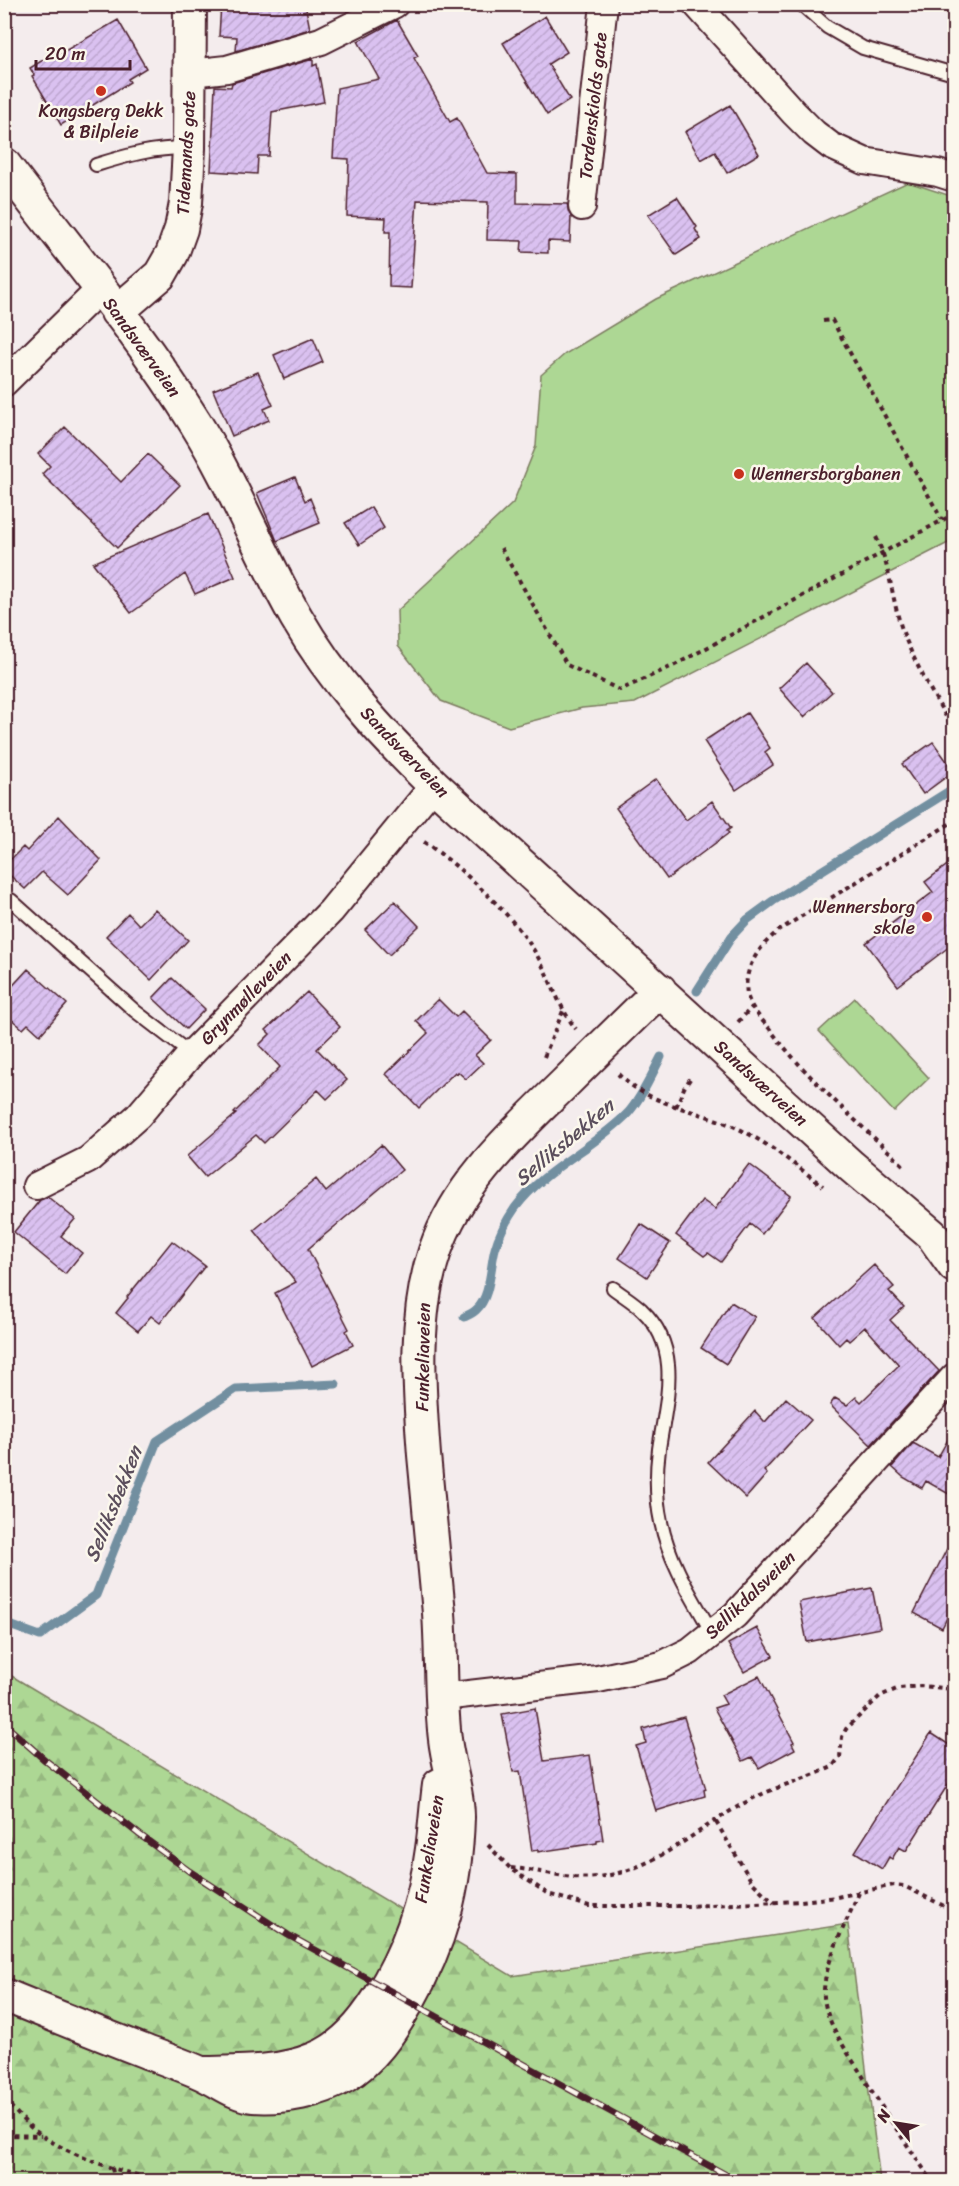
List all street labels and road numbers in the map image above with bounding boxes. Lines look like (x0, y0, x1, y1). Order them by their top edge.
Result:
street label: Tordenskiolds gate (569, 31, 617, 181)
street label: Tidemands gate (167, 90, 205, 216)
street label: Sandsværveien (94, 290, 190, 405)
street label: Sandsværveien (352, 698, 458, 806)
street label: Grynmølleveien (192, 943, 300, 1053)
street label: Sandsværveien (706, 1032, 816, 1135)
street label: Funkeliaveien (406, 1302, 440, 1412)
street label: Sellikdalsveien (697, 1543, 804, 1647)
street label: Funkeliaveien (405, 1793, 453, 1905)

